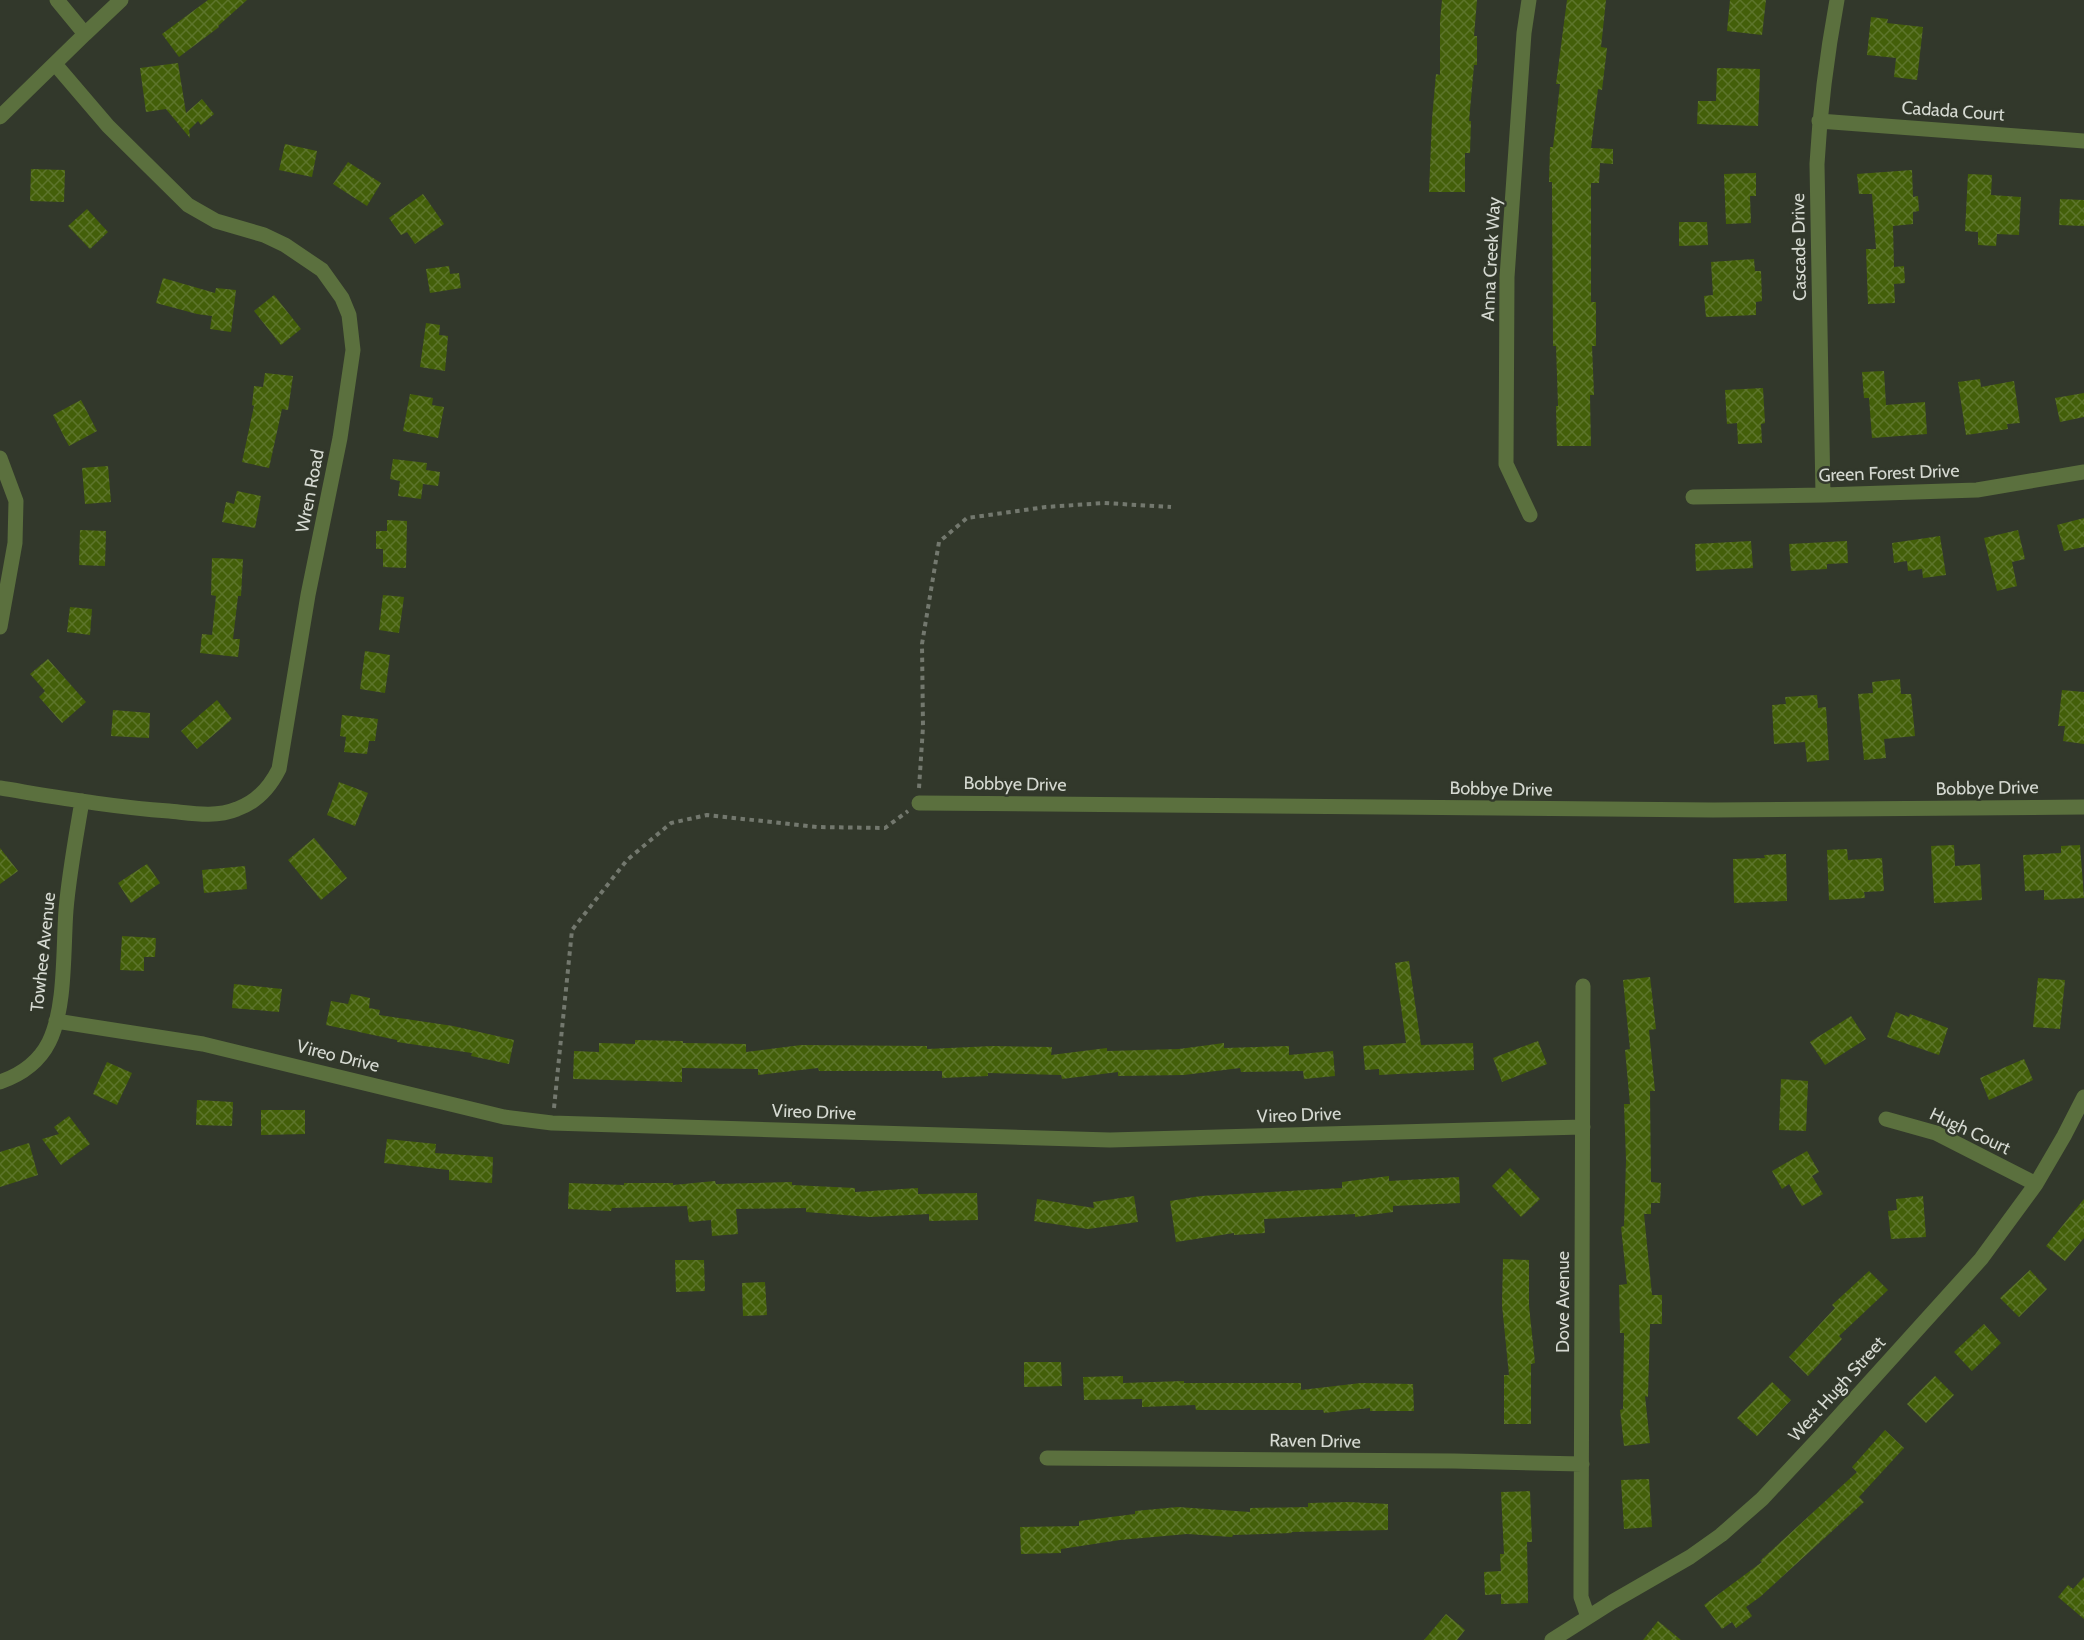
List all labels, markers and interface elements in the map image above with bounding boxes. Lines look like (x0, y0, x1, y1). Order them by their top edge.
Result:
street label: Cadada Court (1901, 96, 2005, 126)
street label: Cascade Drive (1787, 193, 1811, 301)
street label: Anna Creek Way (1477, 196, 1505, 322)
street label: Wren Road (291, 448, 329, 534)
street label: Green Forest Drive (1818, 460, 1960, 486)
street label: Bobbye Drive (963, 772, 1067, 796)
street label: Bobbye Drive (1935, 776, 2039, 800)
street label: Bobbye Drive (1449, 777, 1553, 801)
street label: Towhee Avenue (26, 891, 60, 1013)
street label: Vireo Drive (294, 1035, 382, 1077)
street label: Vireo Drive (771, 1100, 857, 1124)
street label: Vireo Drive (1256, 1103, 1342, 1127)
street label: Hugh Court (1926, 1103, 2014, 1159)
street label: Dove Avenue (1552, 1251, 1574, 1353)
street label: West Hugh Street (1784, 1332, 1890, 1446)
street label: Raven Drive (1269, 1429, 1361, 1453)

